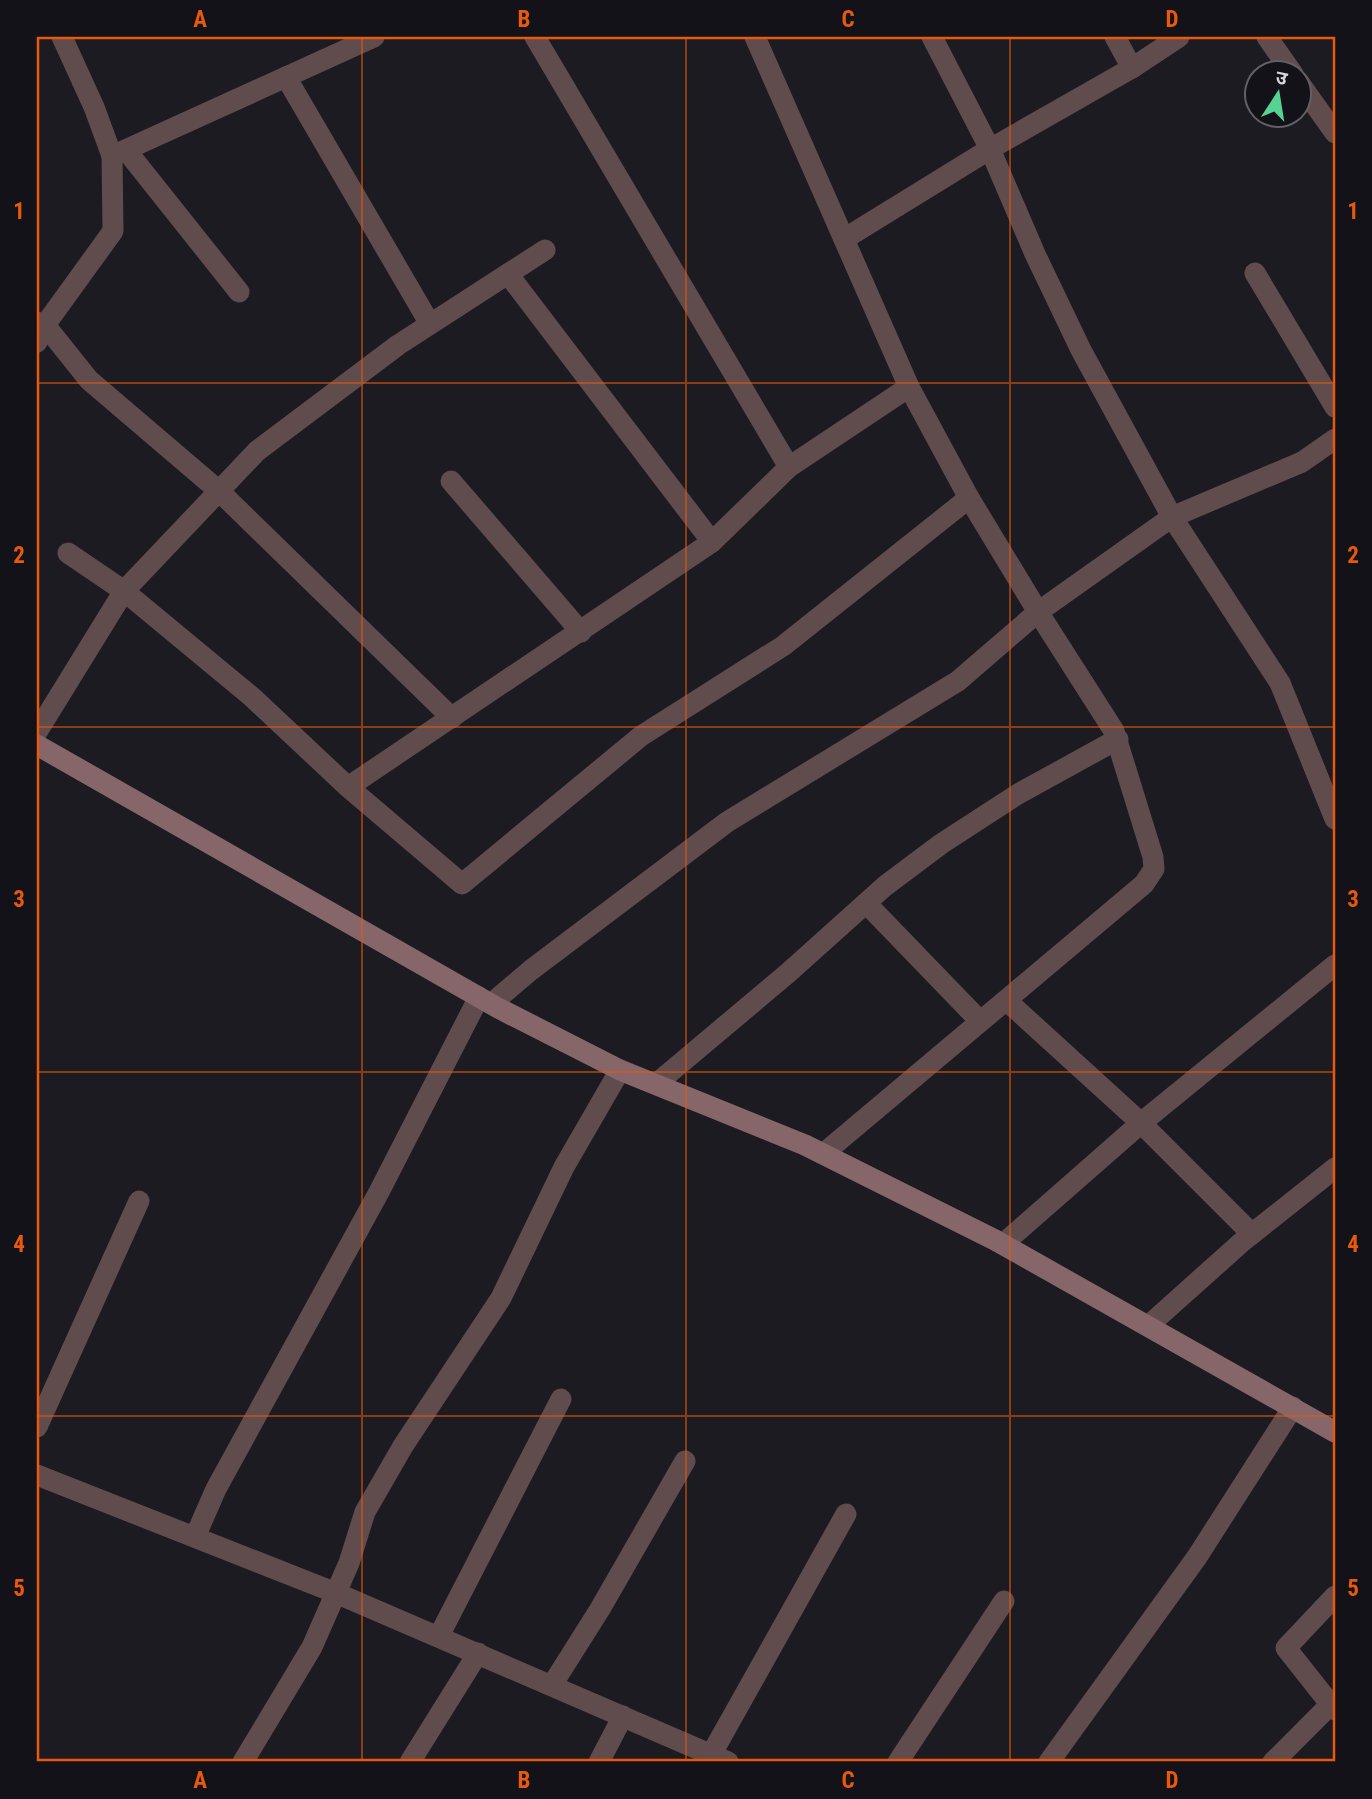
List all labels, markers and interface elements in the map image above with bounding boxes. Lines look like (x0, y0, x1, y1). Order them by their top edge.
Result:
text: A (193, 6, 207, 33)
text: B (518, 6, 530, 33)
text: C (841, 6, 855, 33)
text: D (1166, 6, 1179, 33)
north arrow (1242, 60, 1312, 130)
text: उ (1274, 65, 1290, 90)
text: 1 (13, 198, 25, 225)
text: 1 (1347, 198, 1359, 225)
text: 2 (13, 542, 25, 569)
text: 2 (1347, 542, 1359, 569)
text: 3 (13, 886, 25, 913)
text: 3 (1347, 886, 1359, 913)
text: 4 (13, 1231, 25, 1258)
text: 4 (1347, 1231, 1359, 1258)
text: 5 (13, 1575, 25, 1602)
text: 5 (1347, 1575, 1359, 1602)
text: A (193, 1767, 207, 1794)
text: B (518, 1767, 530, 1794)
text: C (841, 1767, 855, 1794)
text: D (1166, 1767, 1179, 1794)

